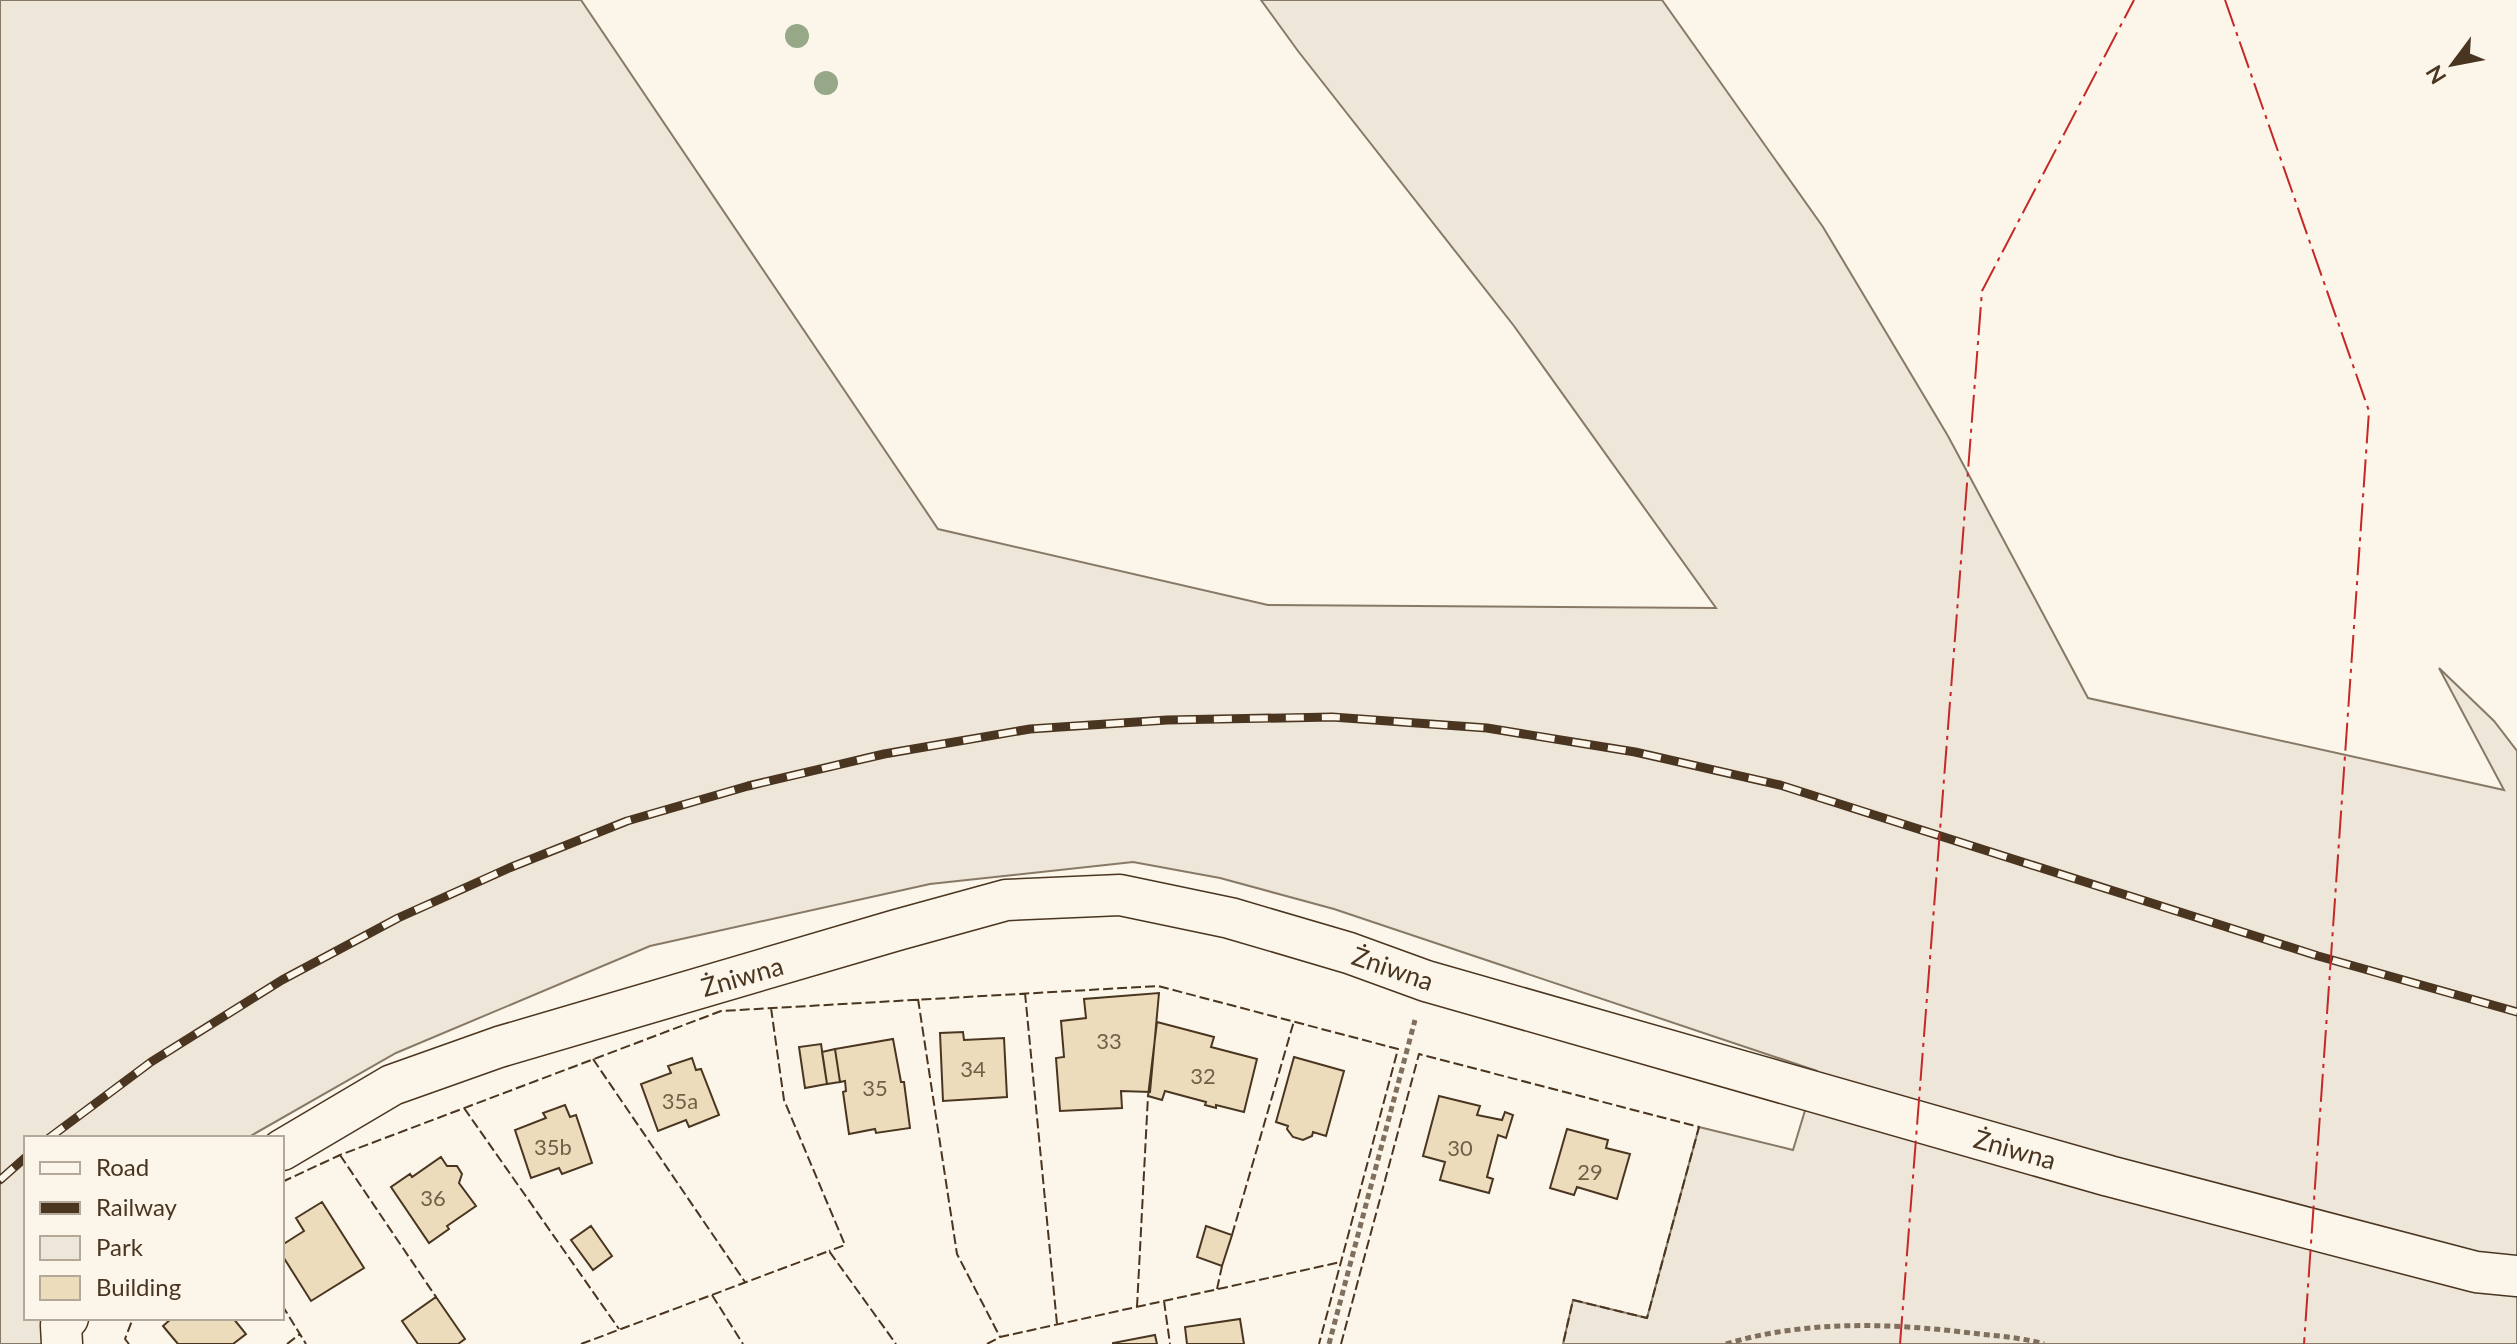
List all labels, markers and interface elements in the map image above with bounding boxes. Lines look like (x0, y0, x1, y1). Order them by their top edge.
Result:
north arrow (2413, 24, 2493, 104)
text: N (2420, 61, 2452, 89)
street label: Żniwna (1348, 939, 1438, 997)
street label: Żniwna (697, 949, 787, 1003)
house number: 33 (1096, 1027, 1122, 1054)
house number: 34 (960, 1055, 986, 1082)
house number: 32 (1190, 1062, 1216, 1089)
house number: 35 (862, 1074, 888, 1101)
house number: 35a (662, 1087, 698, 1114)
street label: Żniwna (1970, 1122, 2060, 1176)
house number: 35b (534, 1133, 572, 1160)
house number: 30 (1447, 1134, 1473, 1161)
legend (24, 1136, 284, 1320)
text: Road (96, 1152, 149, 1181)
house number: 29 (1577, 1158, 1603, 1185)
house number: 36 (420, 1184, 446, 1211)
text: Railway (96, 1192, 178, 1221)
text: Park (96, 1232, 144, 1261)
text: Building (96, 1272, 181, 1301)

